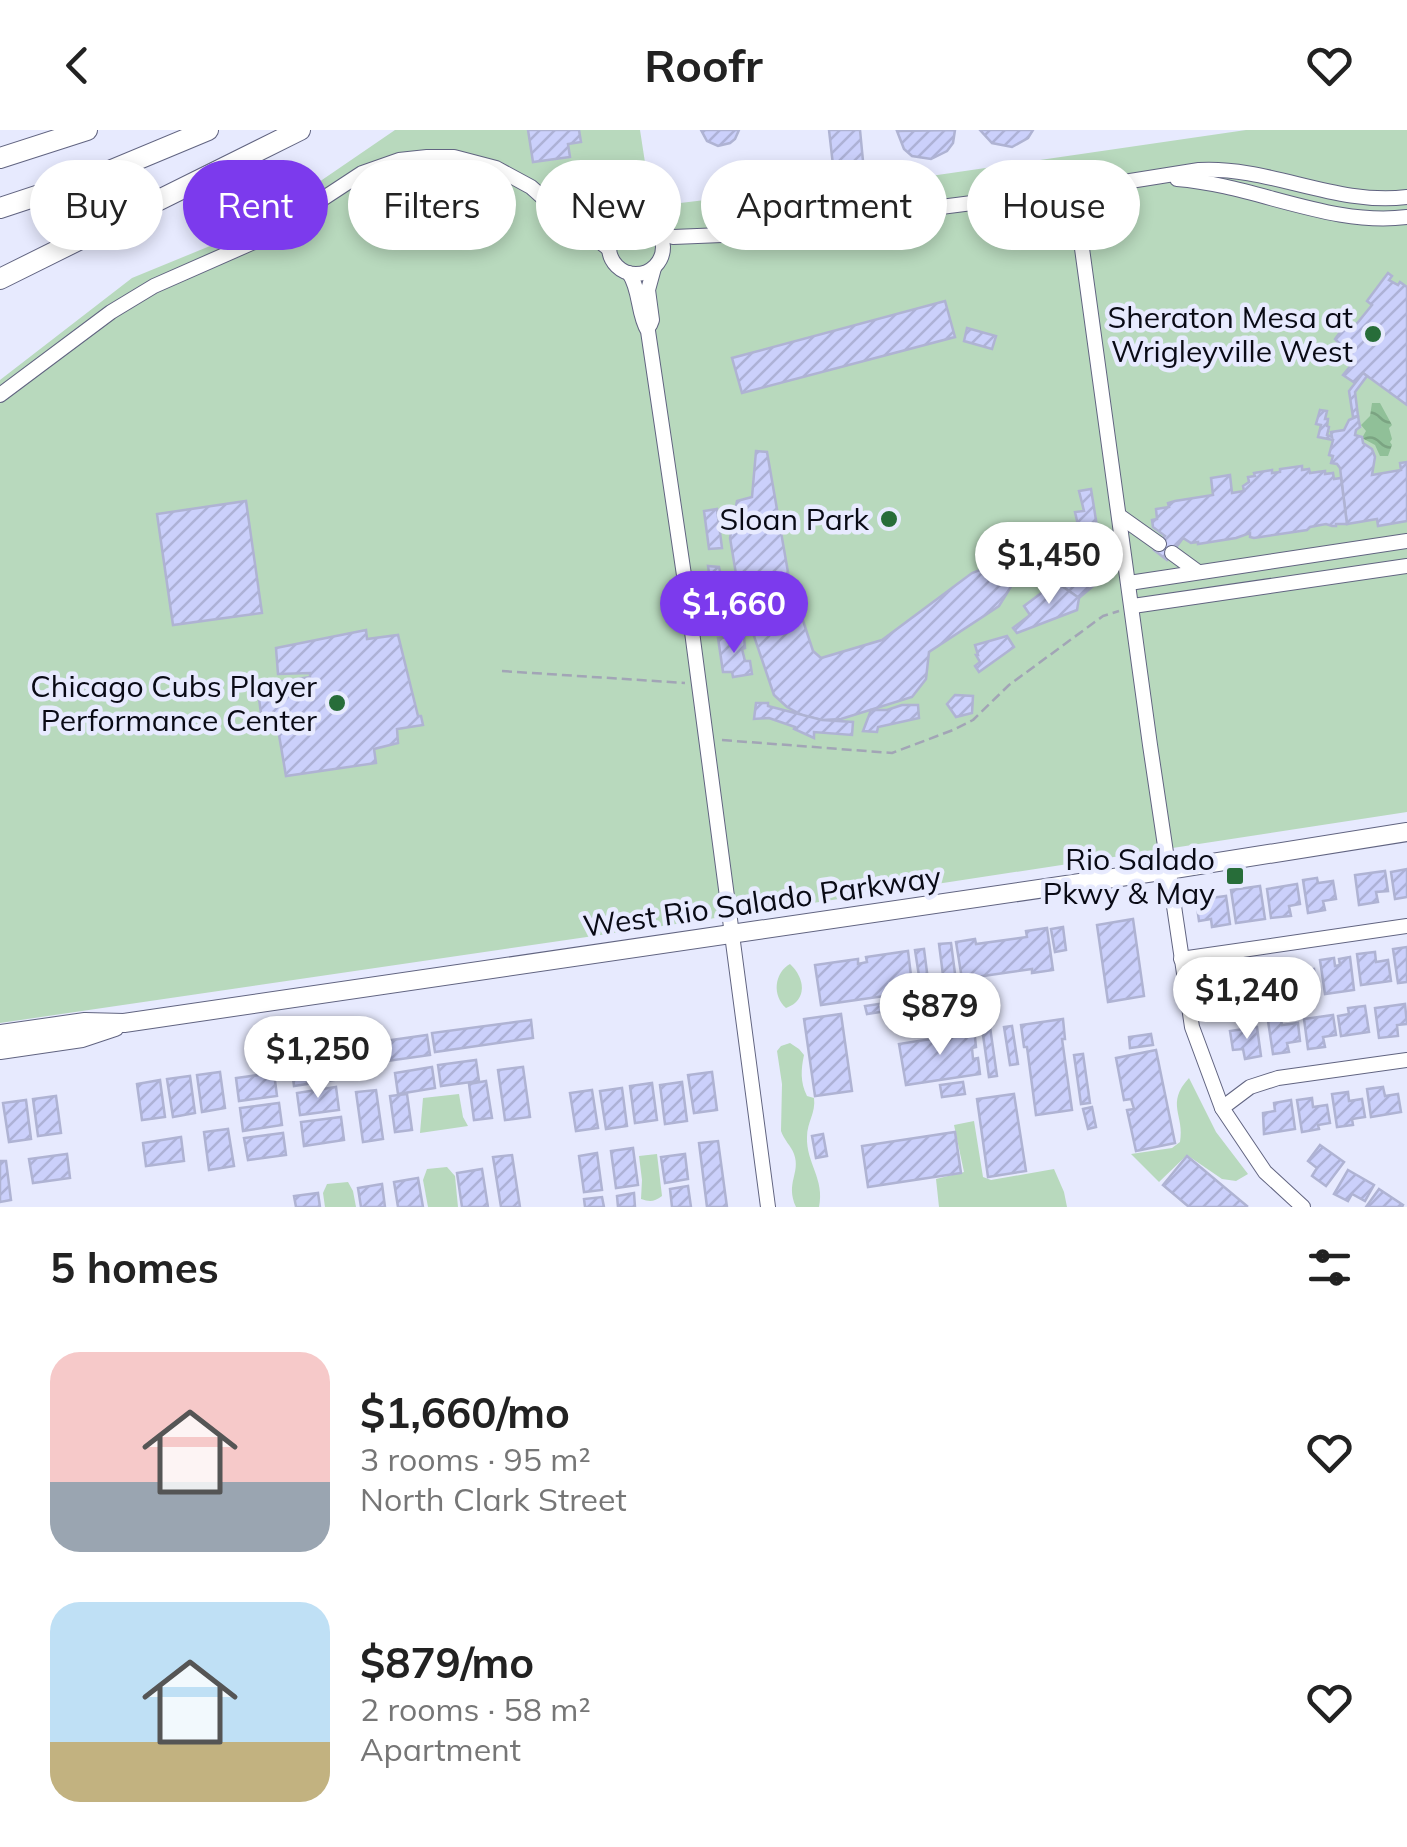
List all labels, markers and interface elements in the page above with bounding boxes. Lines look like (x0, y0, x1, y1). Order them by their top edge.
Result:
text: Roofr (644, 37, 763, 93)
icon: back (50, 38, 105, 93)
icon: heart (1302, 38, 1357, 93)
chip: Buy (30, 160, 163, 250)
chip: Rent (183, 160, 328, 250)
chip: Filters (348, 160, 516, 250)
chip: New (536, 160, 681, 250)
chip: Apartment (701, 160, 947, 250)
chip: House (967, 160, 1140, 250)
place label: Sheraton Mesa at Wrigleyville West (1108, 298, 1353, 370)
marker: Sheraton Mesa at Wrigleyville West (1362, 323, 1384, 345)
place label: Sloan Park (719, 500, 870, 538)
marker: Sloan Park (878, 508, 900, 530)
pin: $1,450 (968, 522, 1130, 607)
text: $1,450 (997, 534, 1101, 574)
pin: $1,660 (653, 571, 815, 656)
text: $1,660 (682, 583, 786, 623)
place label: Chicago Cubs Player Performance Center (30, 667, 317, 739)
marker: Chicago Cubs Player Performance Center (326, 692, 348, 714)
place label: Rio Salado Pkwy & May (1043, 840, 1215, 912)
street label: West Rio Salado Parkway (581, 857, 943, 945)
marker: Rio Salado Pkwy & May (1224, 865, 1246, 887)
pin: $1,240 (1166, 957, 1328, 1042)
text: $1,240 (1195, 969, 1299, 1009)
pin: $879 (881, 973, 999, 1058)
text: $879 (902, 985, 978, 1025)
pin: $1,250 (237, 1016, 399, 1101)
text: $1,250 (266, 1028, 370, 1068)
icon: filters (1302, 1240, 1357, 1295)
text: 5 homes (50, 1241, 219, 1294)
text: $1,660/mo (360, 1386, 570, 1439)
icon: home (130, 1392, 250, 1512)
icon: heart (1302, 1425, 1357, 1480)
text: 3 rooms · 95 m² (360, 1439, 591, 1479)
text: North Clark Street (360, 1479, 627, 1519)
text: $879/mo (360, 1636, 534, 1689)
icon: home (130, 1642, 250, 1762)
icon: heart (1302, 1675, 1357, 1730)
text: 2 rooms · 58 m² (360, 1689, 591, 1729)
text: Apartment (360, 1729, 521, 1769)

